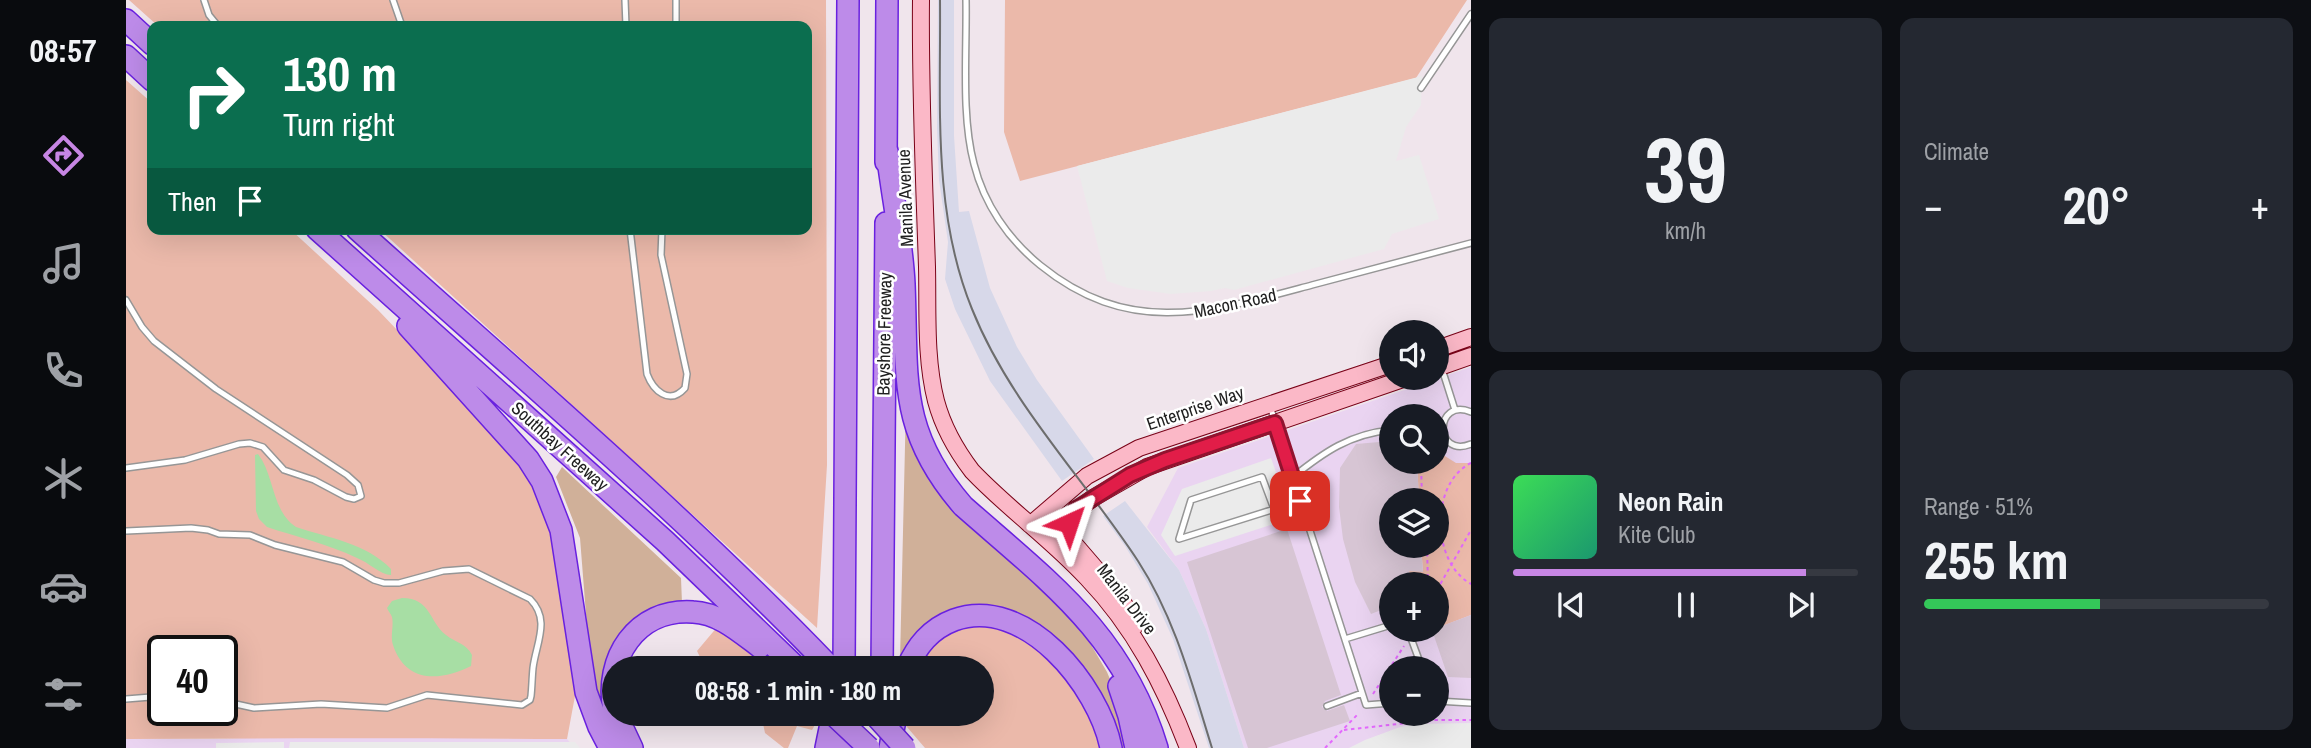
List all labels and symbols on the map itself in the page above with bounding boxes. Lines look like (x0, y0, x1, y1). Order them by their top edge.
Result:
street label: Manila Avenue (891, 149, 919, 247)
street label: Bayshore Freeway (870, 272, 898, 396)
street label: Macon Road (1191, 282, 1279, 324)
street label: Enterprise Way (1143, 380, 1247, 436)
street label: Southbay Freeway (506, 396, 615, 497)
pin (1270, 471, 1330, 531)
position arrow (1032, 486, 1106, 560)
street label: Manila Drive (1091, 558, 1163, 640)
speed limit sign: 40 (147, 635, 238, 726)

